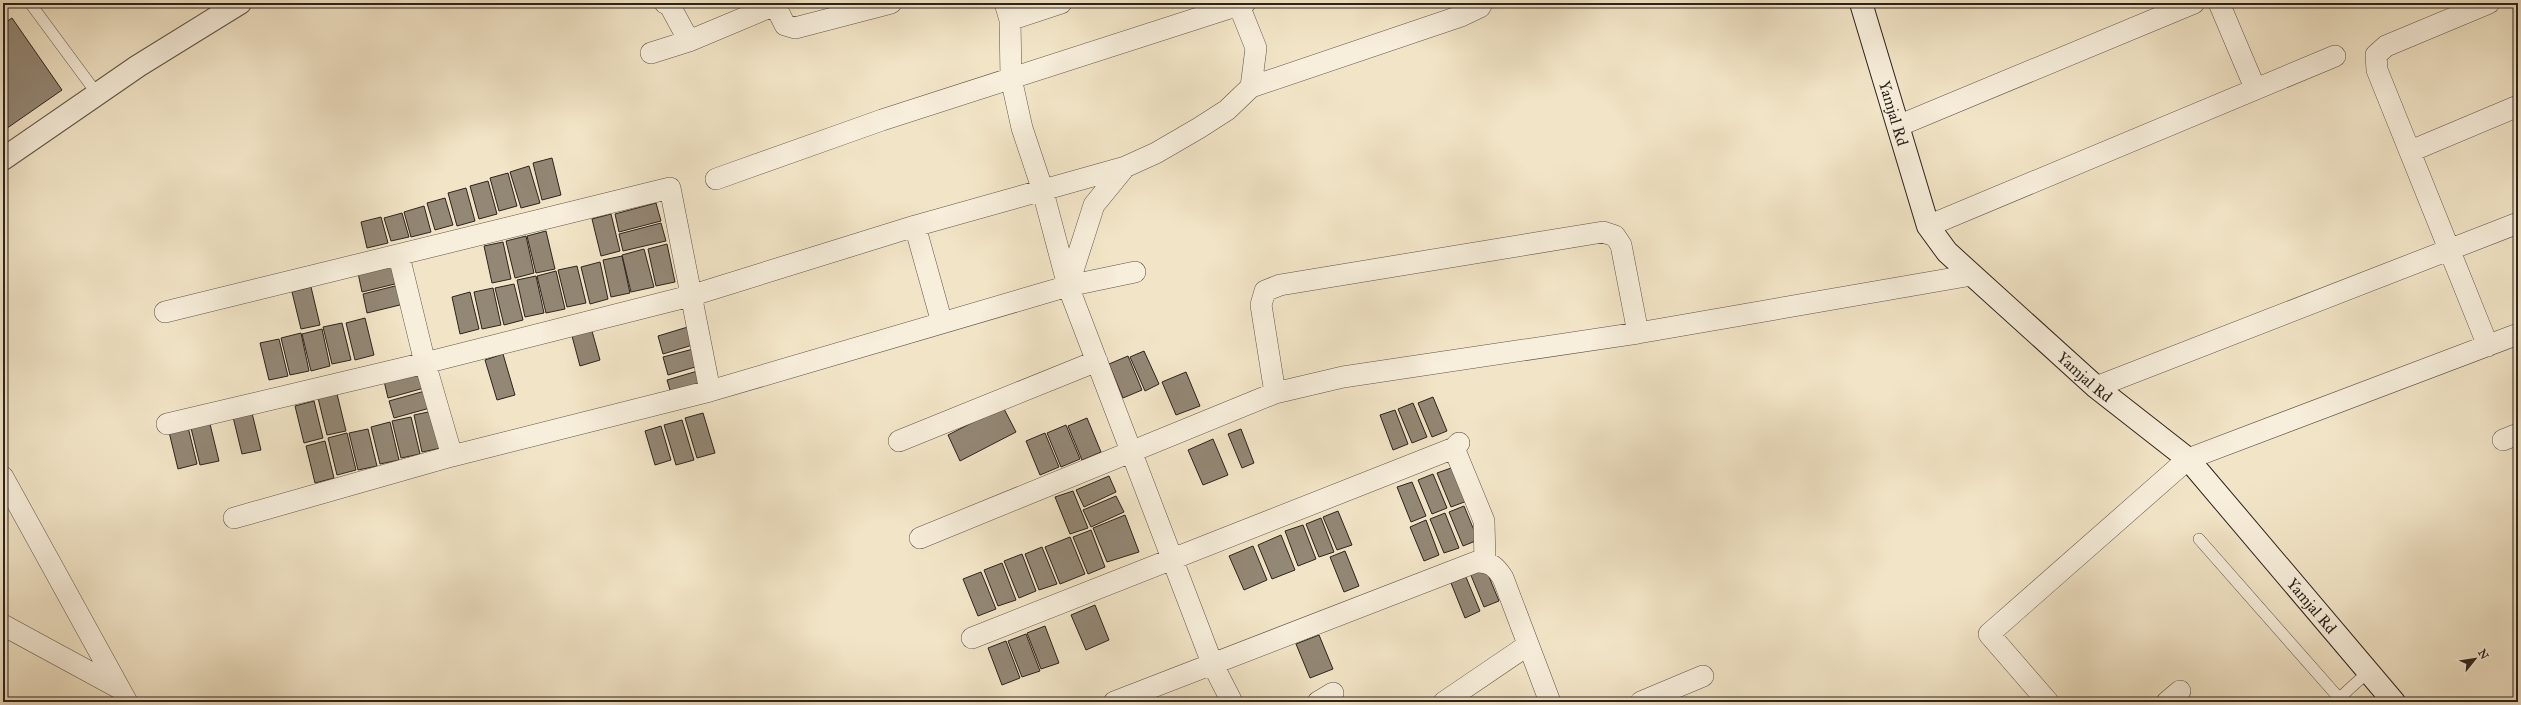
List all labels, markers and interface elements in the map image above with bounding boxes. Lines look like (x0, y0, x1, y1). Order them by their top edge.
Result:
street label: Yamjal Rd (1875, 78, 1913, 148)
street label: Yamjal Rd (2054, 347, 2116, 406)
street label: Yamjal Rd (2283, 574, 2341, 637)
north arrow (2455, 639, 2495, 679)
text: N (2475, 647, 2492, 662)

